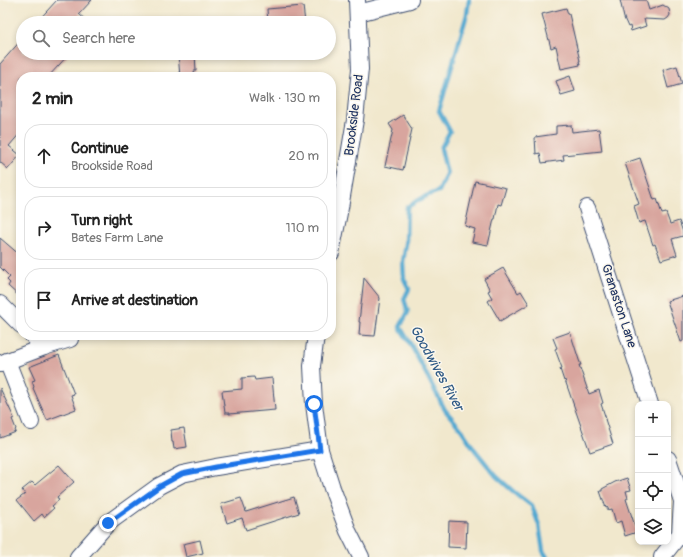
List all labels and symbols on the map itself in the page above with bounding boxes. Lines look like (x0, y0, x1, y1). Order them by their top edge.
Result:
street label: Brookside Road (341, 73, 367, 157)
street label: Granaston Lane (598, 262, 640, 350)
water label: Goodwives River (406, 322, 468, 416)
route start (305, 395, 323, 413)
route end (99, 514, 117, 532)

